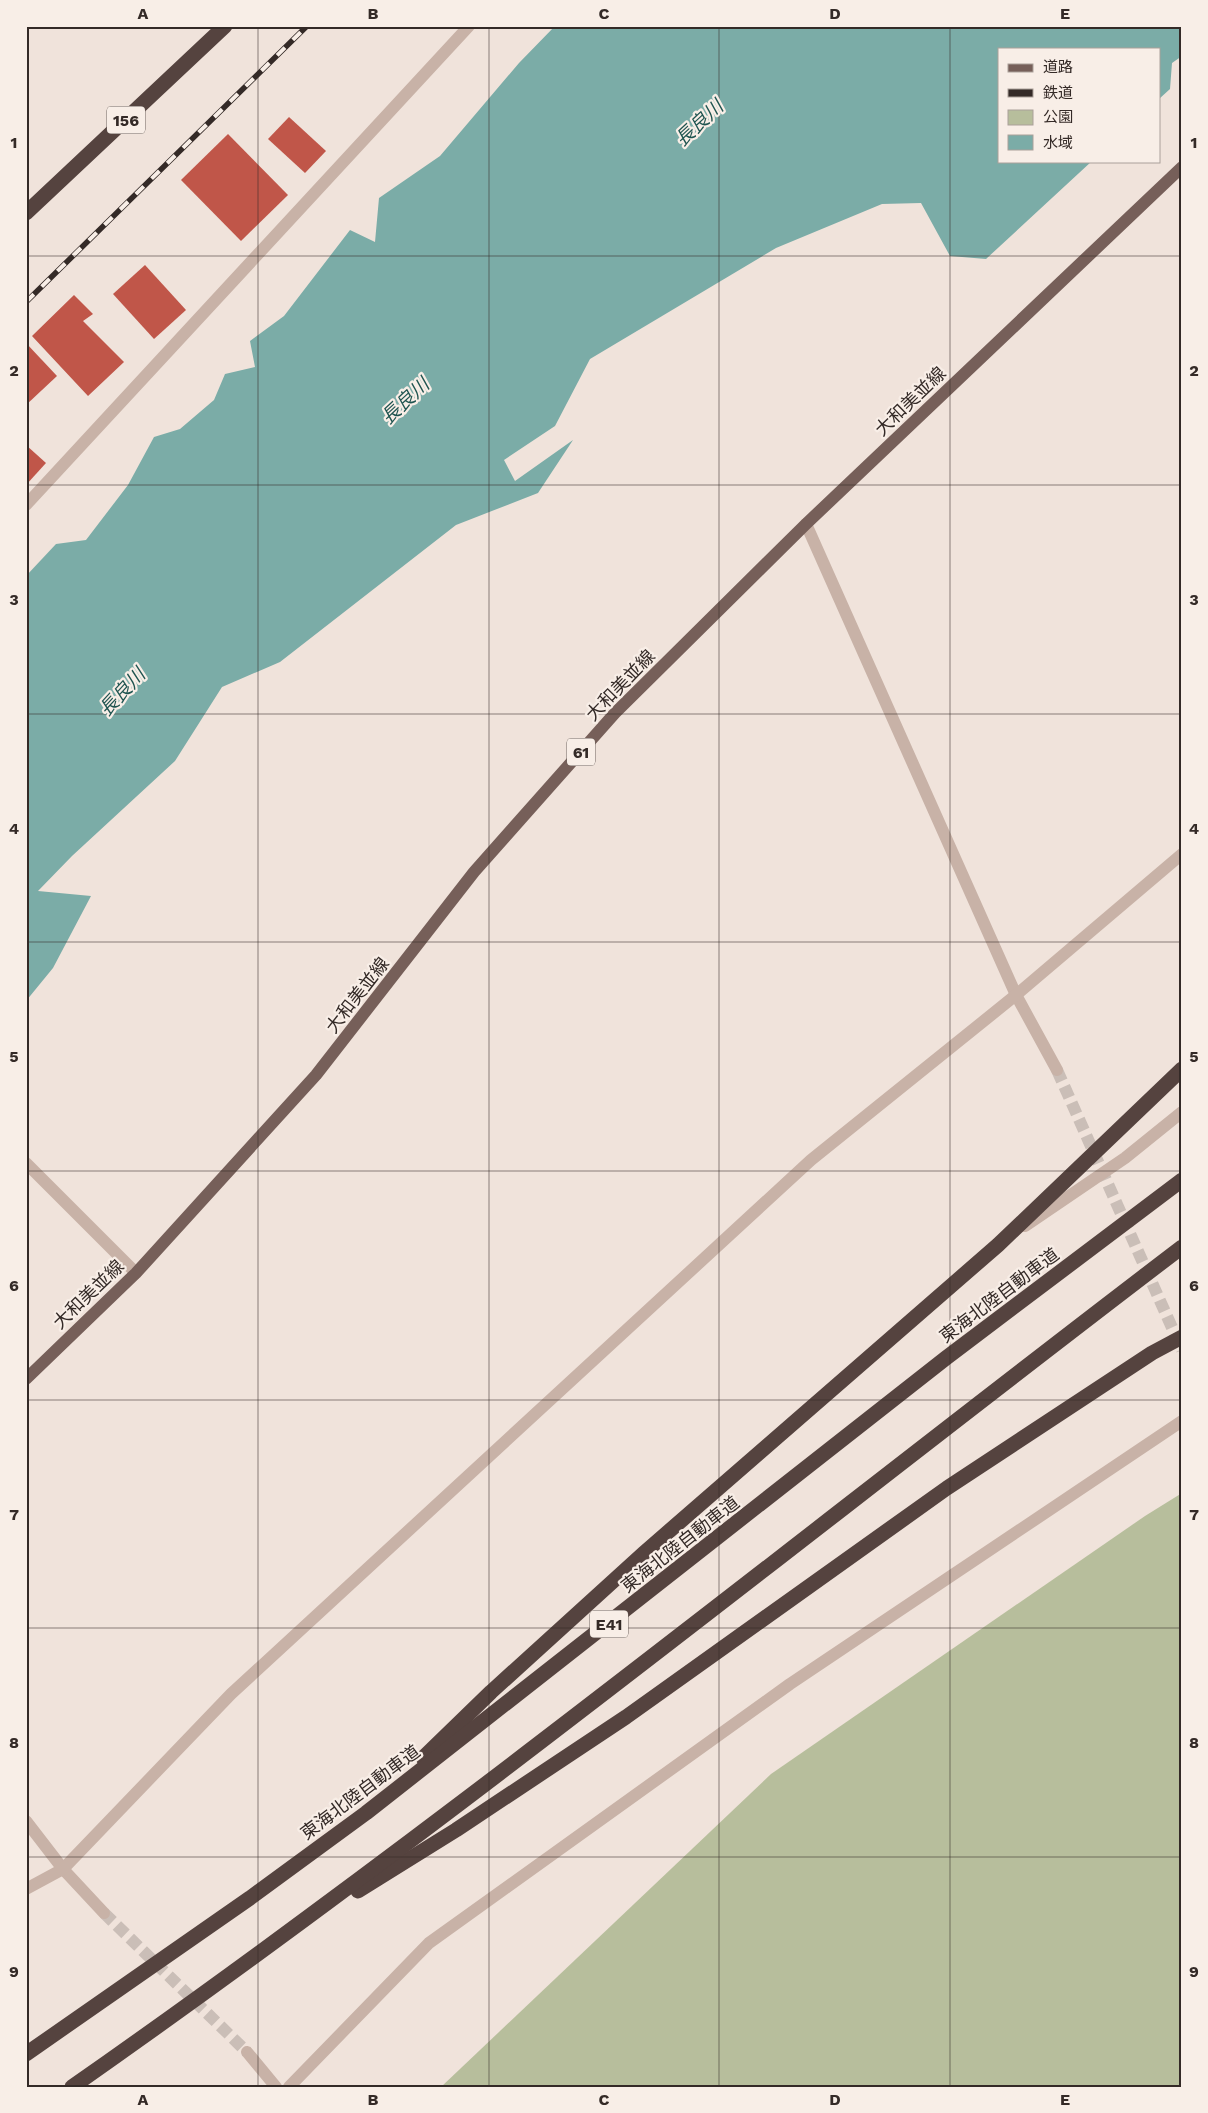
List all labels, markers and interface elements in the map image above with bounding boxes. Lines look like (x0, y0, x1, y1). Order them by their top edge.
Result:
text: A (138, 4, 149, 23)
text: B (368, 4, 379, 23)
text: C (599, 4, 610, 23)
text: D (829, 4, 841, 23)
text: E (1060, 4, 1070, 23)
legend (998, 48, 1160, 162)
text: 道路 (1043, 58, 1073, 76)
text: 鉄道 (1043, 84, 1073, 102)
water label: 長良川 (670, 94, 729, 151)
road number: 156 (107, 106, 145, 134)
text: 公園 (1043, 108, 1073, 126)
text: 1 (11, 133, 17, 152)
text: 1 (1191, 133, 1197, 152)
text: 水域 (1043, 134, 1073, 152)
text: 2 (9, 361, 19, 380)
text: 2 (1189, 361, 1199, 380)
street label: 大和美並線 (870, 362, 950, 440)
water label: 長良川 (376, 372, 435, 429)
text: 3 (9, 590, 19, 609)
text: 3 (1189, 590, 1199, 609)
street label: 大和美並線 (581, 645, 659, 725)
water label: 長良川 (94, 662, 151, 721)
road number: 61 (567, 739, 595, 766)
text: 4 (9, 819, 19, 838)
text: 4 (1189, 819, 1199, 838)
street label: 大和美並線 (321, 953, 393, 1037)
text: 5 (9, 1047, 19, 1066)
text: 5 (1189, 1047, 1199, 1066)
street label: 東海北陸自動車道 (935, 1243, 1063, 1347)
street label: 大和美並線 (48, 1255, 128, 1333)
text: 6 (9, 1276, 19, 1295)
text: 6 (1189, 1276, 1199, 1295)
street label: 東海北陸自動車道 (617, 1491, 743, 1597)
text: 7 (9, 1505, 19, 1524)
text: 7 (1189, 1505, 1199, 1524)
road number: E41 (590, 1610, 628, 1638)
text: 8 (9, 1733, 19, 1752)
text: 8 (1189, 1733, 1199, 1752)
street label: 東海北陸自動車道 (296, 1740, 424, 1844)
text: 9 (9, 1962, 19, 1981)
text: 9 (1189, 1962, 1199, 1981)
text: A (138, 2090, 149, 2109)
text: B (368, 2090, 379, 2109)
text: C (599, 2090, 610, 2109)
text: D (829, 2090, 841, 2109)
text: E (1060, 2090, 1070, 2109)

